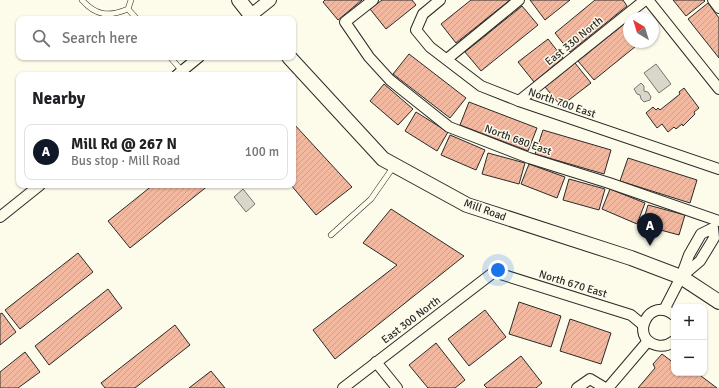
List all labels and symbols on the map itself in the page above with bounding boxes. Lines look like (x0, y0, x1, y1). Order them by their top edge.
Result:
north arrow (623, 12, 659, 48)
street label: East 330 North (543, 14, 605, 68)
street label: North 700 East (527, 85, 598, 121)
street label: North 680 East (483, 122, 553, 158)
street label: Mill Road (462, 196, 508, 224)
pin: A (637, 213, 663, 246)
your location (488, 260, 508, 280)
street label: North 670 East (537, 267, 609, 301)
street label: East 300 North (379, 294, 443, 346)

